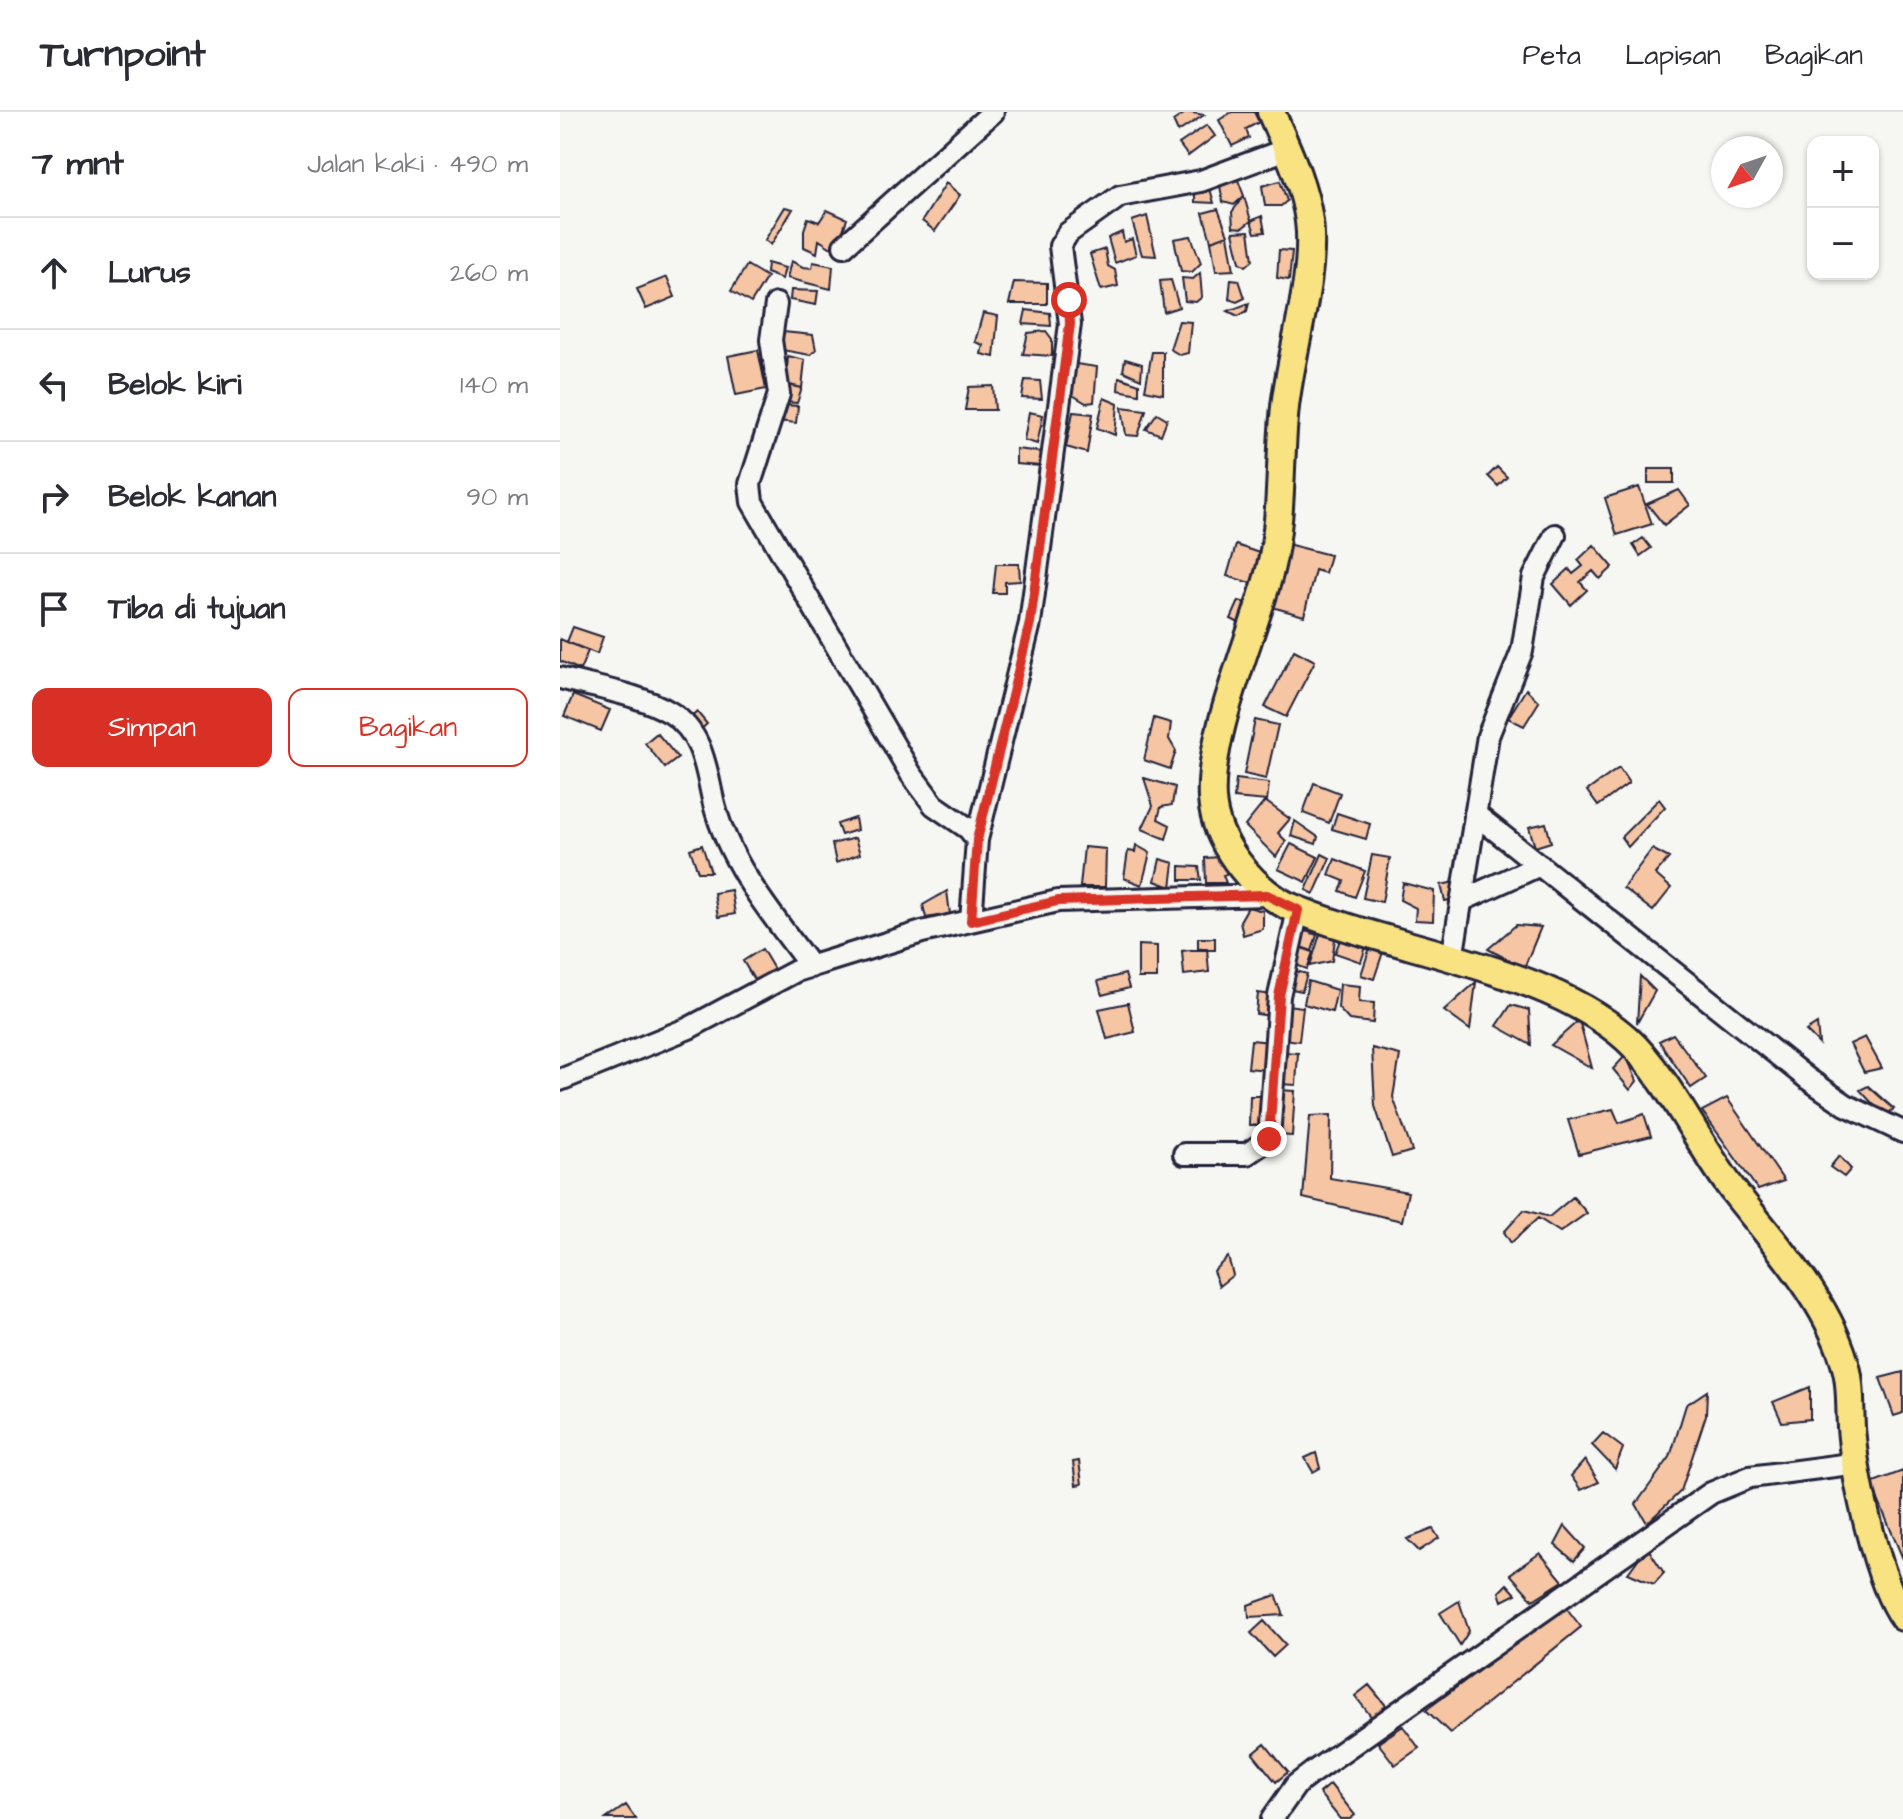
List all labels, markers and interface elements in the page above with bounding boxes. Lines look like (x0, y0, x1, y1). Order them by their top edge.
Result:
text: Turnpoint (40, 29, 206, 81)
text: Peta (1522, 36, 1581, 75)
text: Lapisan (1625, 36, 1721, 75)
text: Bagikan (1765, 36, 1863, 75)
north arrow (1711, 136, 1783, 208)
map controls (1807, 136, 1879, 280)
button: + (1807, 136, 1879, 208)
text: 7 mnt (32, 140, 124, 188)
text: Jalan kaki · 490 m (307, 146, 528, 182)
button: − (1807, 208, 1879, 280)
icon: ahead (32, 251, 76, 295)
text: Lurus (108, 252, 191, 294)
text: 260 m (450, 255, 528, 291)
route start (1051, 282, 1087, 318)
icon: left (32, 363, 76, 407)
text: Belok kiri (108, 364, 242, 406)
text: 140 m (460, 367, 528, 403)
icon: right (32, 475, 76, 519)
text: Belok kanan (108, 476, 277, 518)
text: 90 m (466, 479, 528, 515)
icon: arrive (32, 587, 76, 631)
text: Tiba di tujuan (108, 588, 285, 630)
button: Simpan (32, 688, 272, 767)
button: Bagikan (288, 688, 528, 767)
route end (1251, 1121, 1287, 1157)

